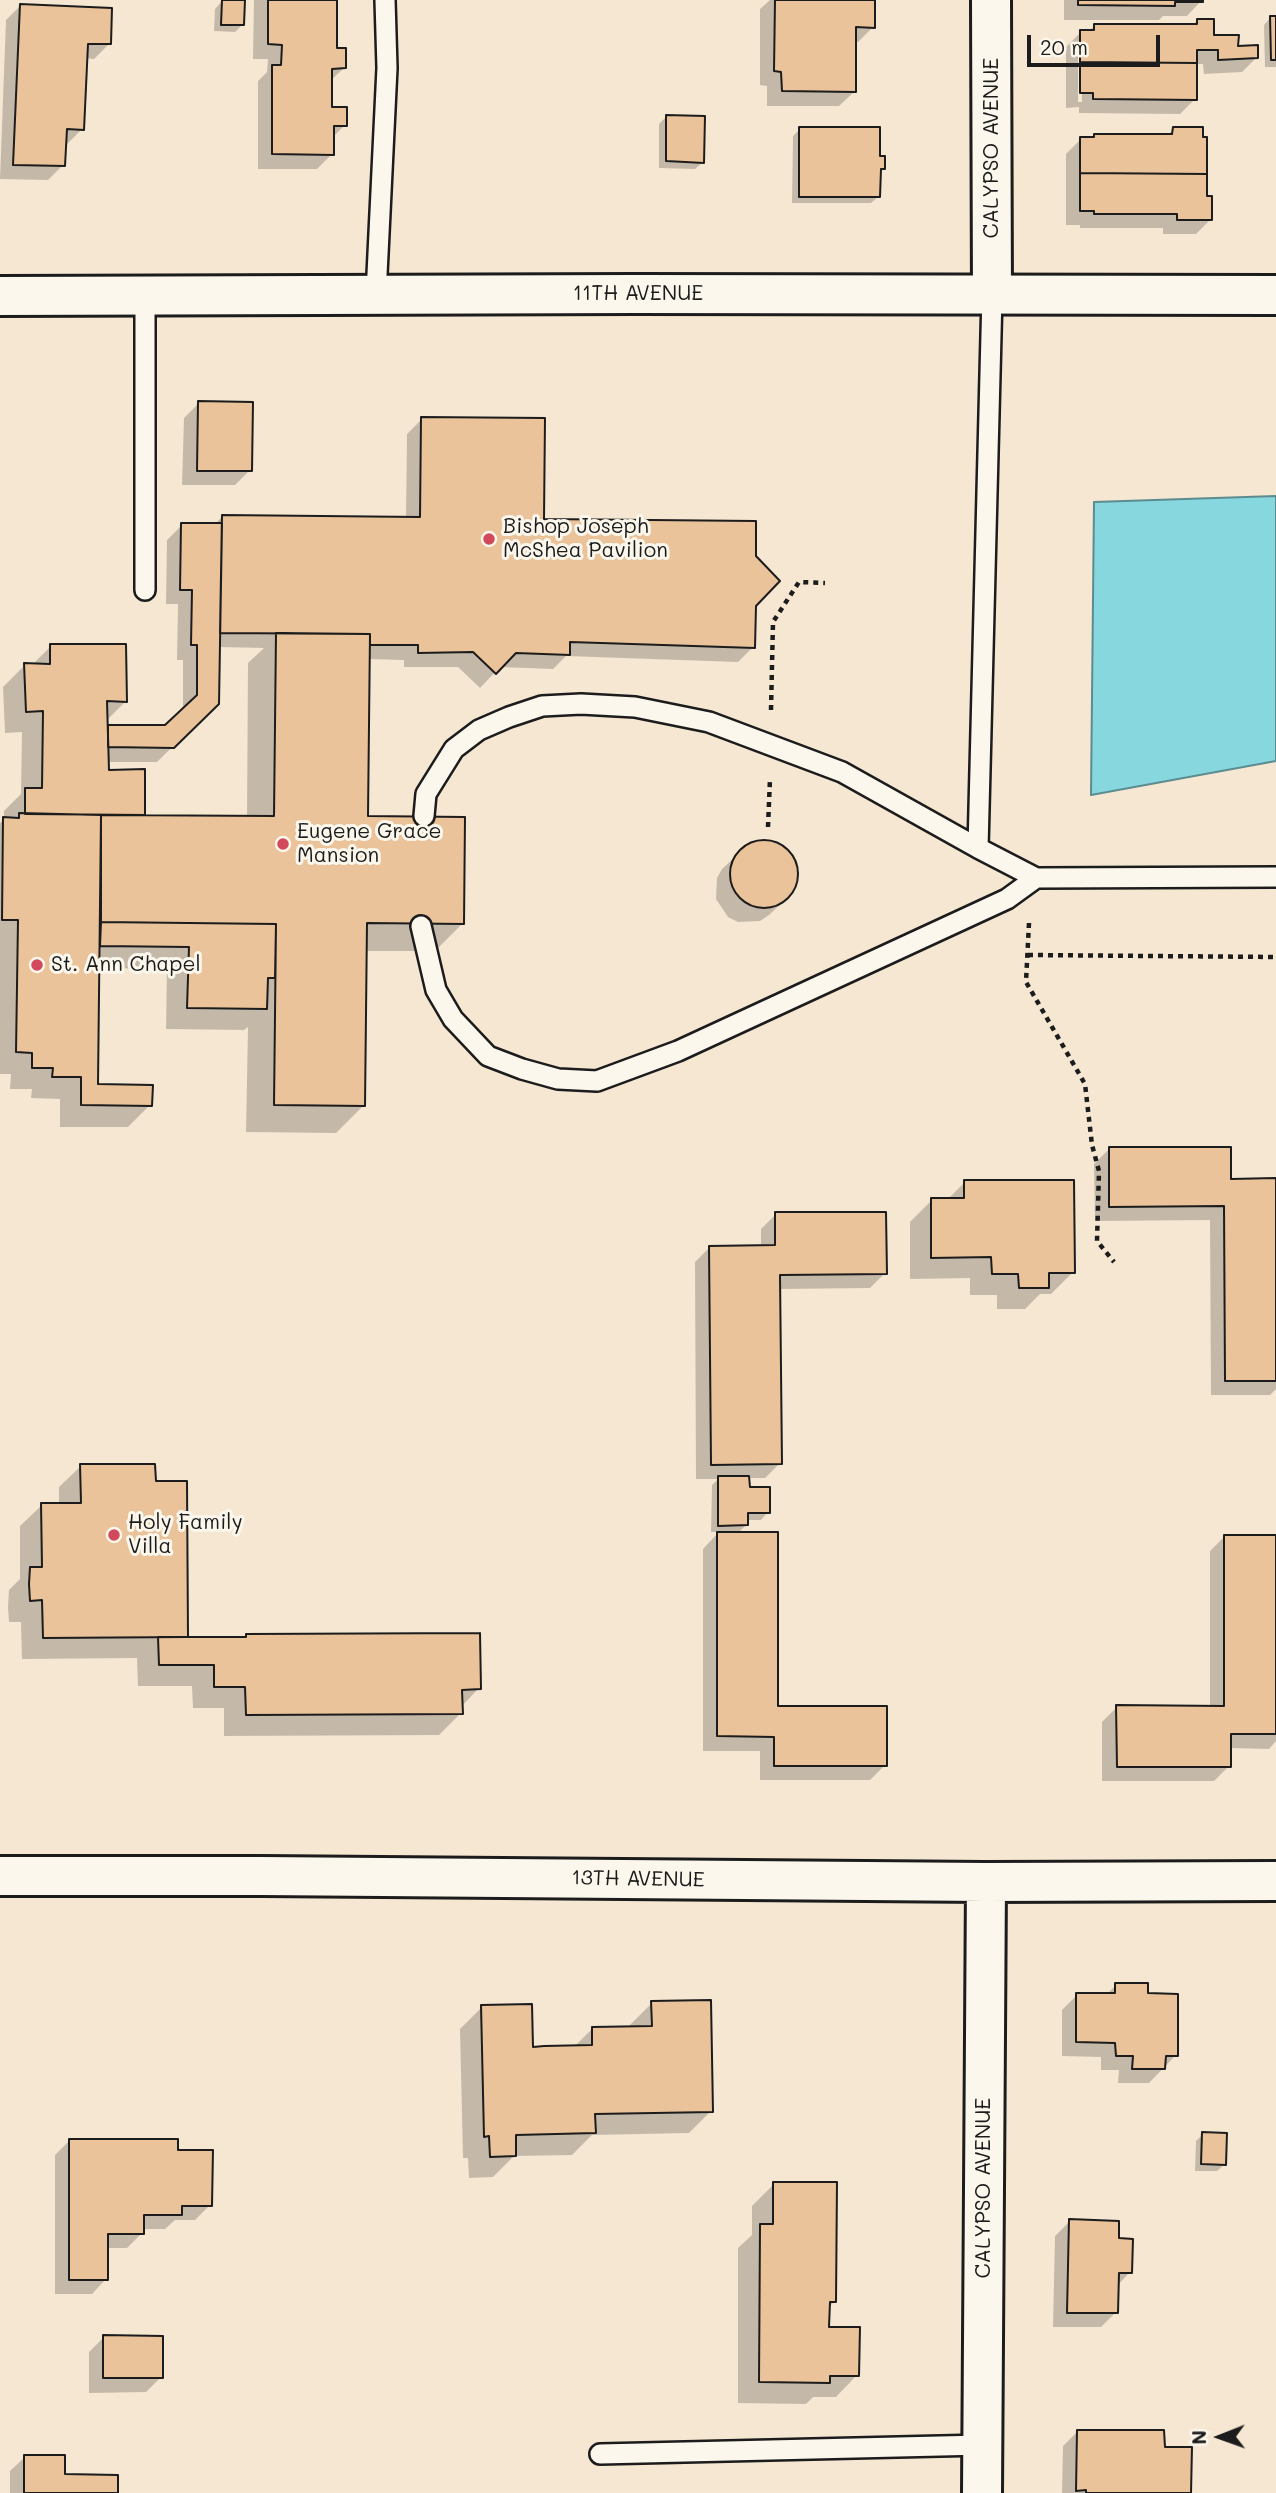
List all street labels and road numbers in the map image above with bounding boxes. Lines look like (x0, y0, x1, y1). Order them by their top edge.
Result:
street label: CALYPSO AVENUE (979, 58, 1005, 238)
street label: 11TH AVENUE (573, 281, 703, 307)
street label: 13TH AVENUE (571, 1865, 705, 1893)
street label: CALYPSO AVENUE (971, 2098, 997, 2278)

